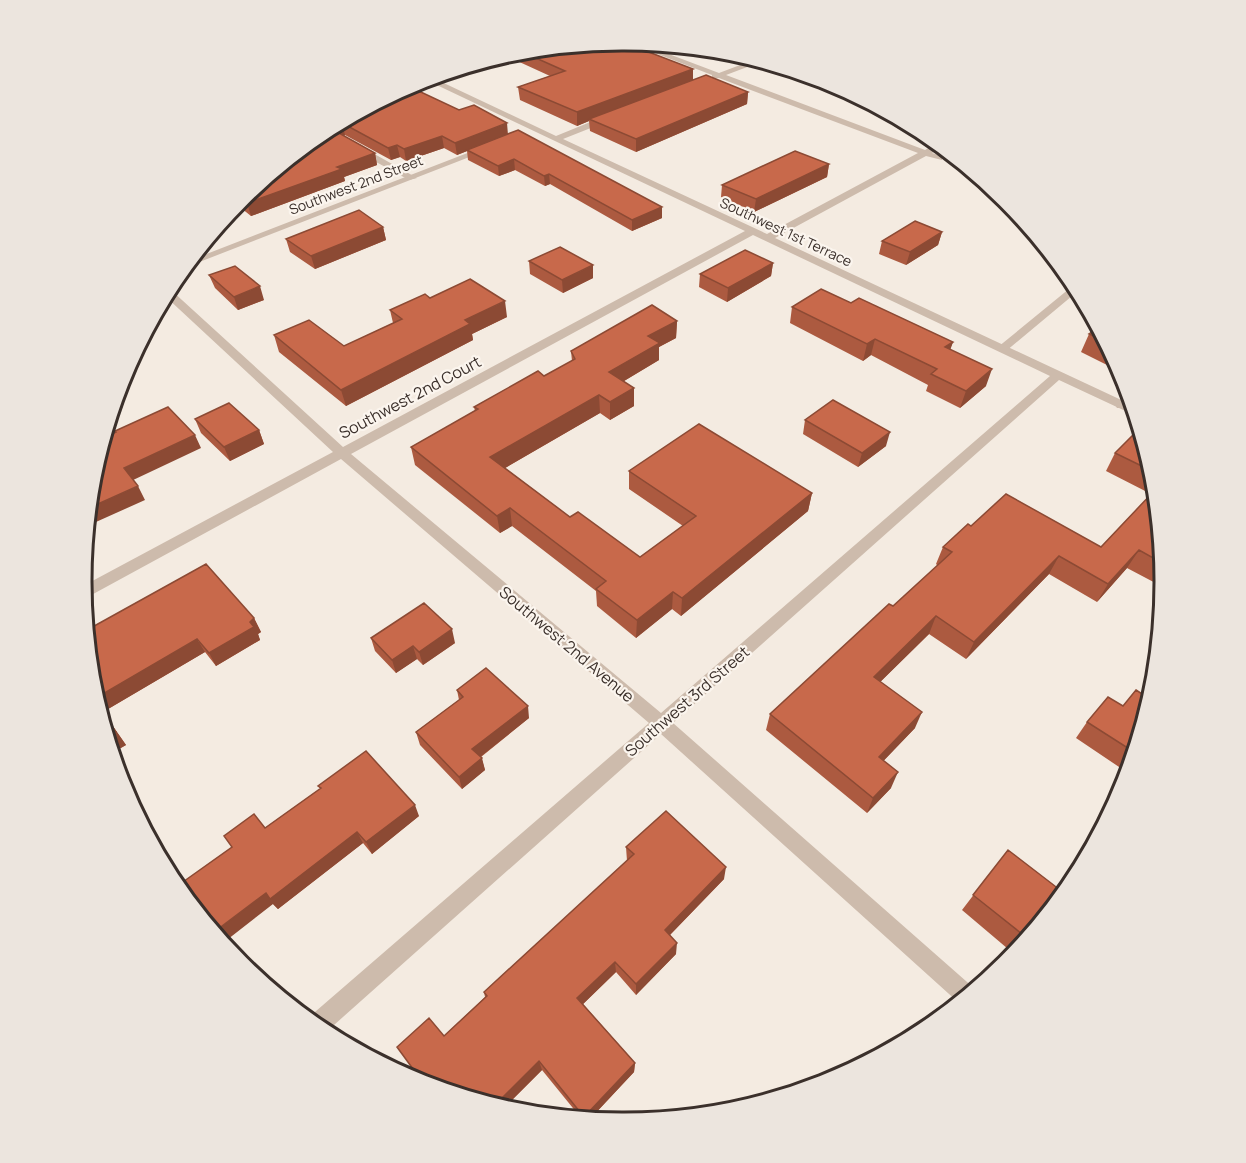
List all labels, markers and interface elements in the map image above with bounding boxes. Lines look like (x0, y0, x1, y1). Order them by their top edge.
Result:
street label: Southwest 2nd Street (286, 150, 426, 219)
street label: Southwest 1st Terrace (717, 193, 855, 270)
street label: Southwest 2nd Court (335, 350, 485, 444)
street label: Southwest 2nd Avenue (495, 581, 639, 707)
street label: Southwest 3rd Street (620, 641, 754, 761)

